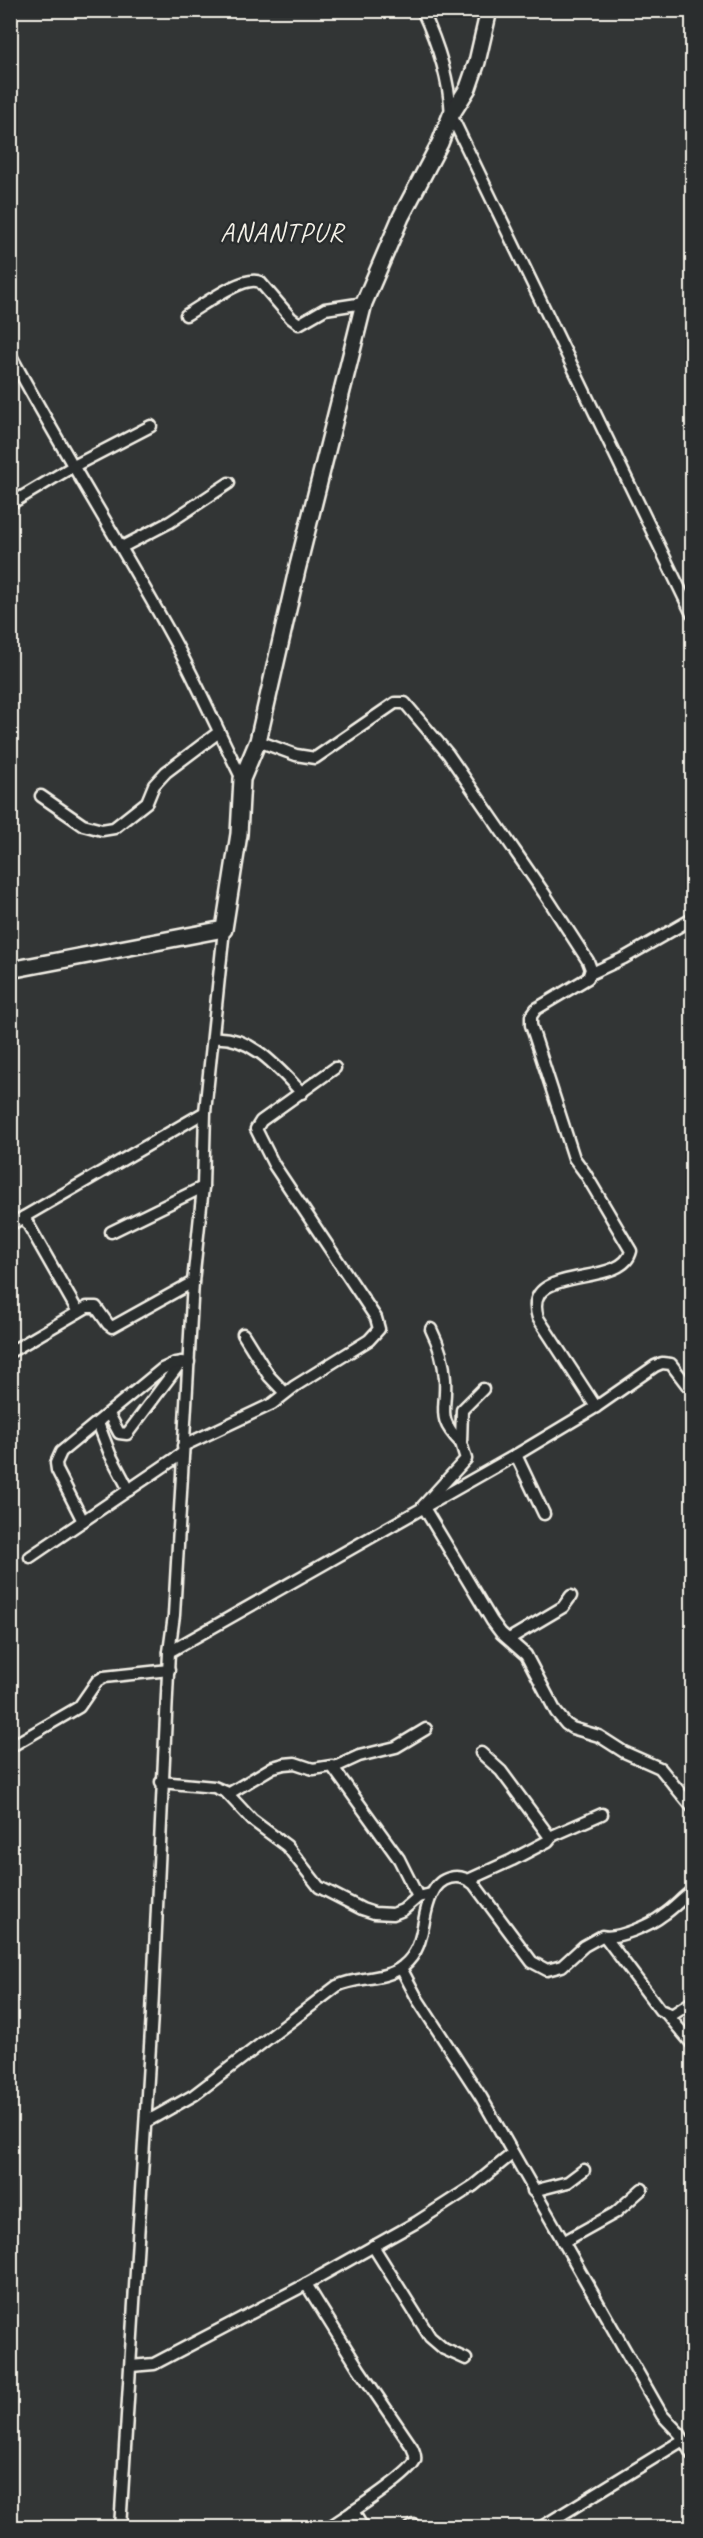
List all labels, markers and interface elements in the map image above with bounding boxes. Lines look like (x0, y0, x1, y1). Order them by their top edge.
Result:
district label: ANANTPUR (220, 215, 346, 249)

